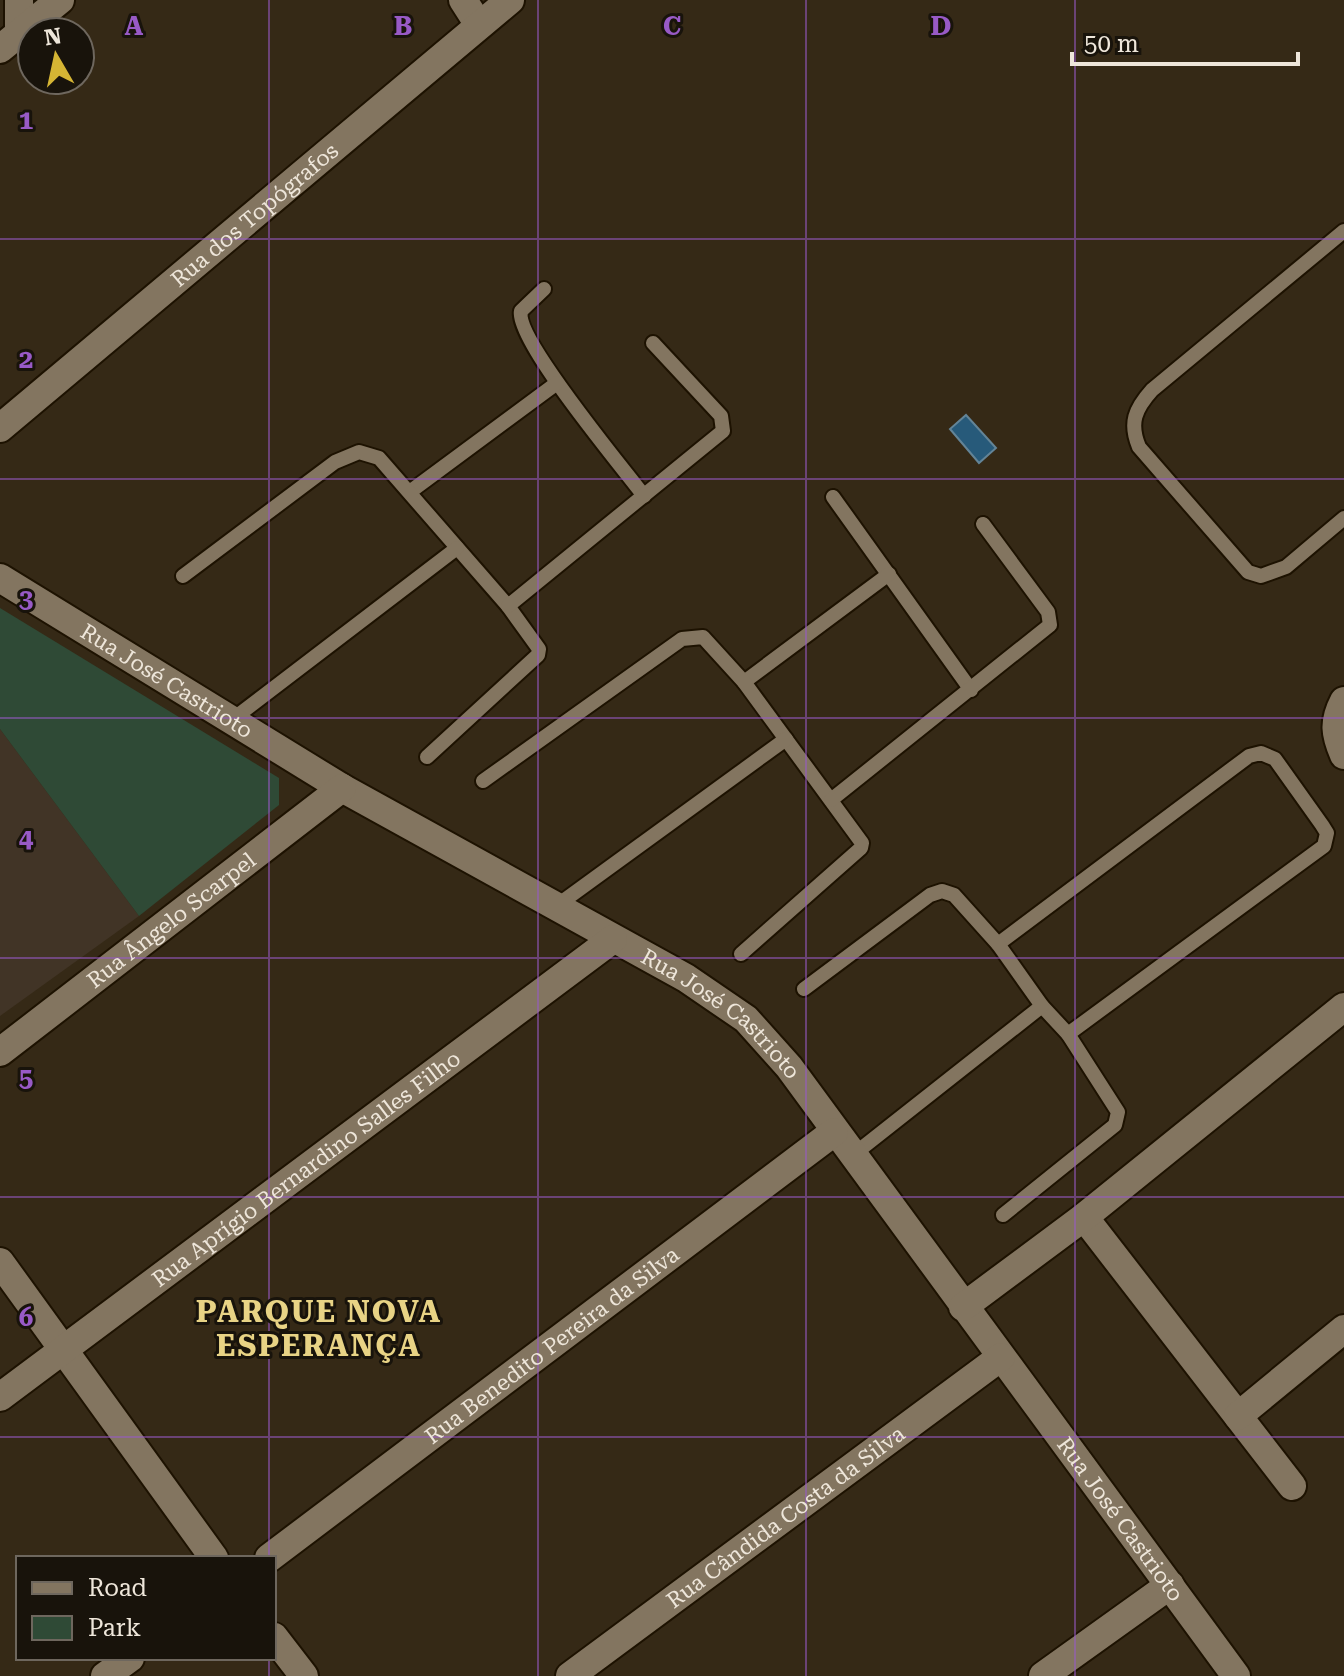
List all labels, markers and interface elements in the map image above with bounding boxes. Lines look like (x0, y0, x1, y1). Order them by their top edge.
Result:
text: A (125, 11, 144, 41)
text: B (394, 11, 412, 41)
text: C (663, 11, 681, 41)
text: D (931, 11, 951, 41)
north arrow (16, 16, 96, 96)
scale bar (1072, 16, 1298, 66)
text: N (43, 23, 63, 50)
text: 50 m (1084, 30, 1139, 58)
text: 1 (19, 105, 33, 135)
street label: Rua dos Topógrafos (166, 137, 343, 292)
text: 2 (19, 344, 33, 374)
text: 3 (19, 584, 33, 614)
street label: Rua José Castrioto (76, 618, 258, 743)
text: 4 (19, 823, 34, 853)
street label: Rua Ângelo Scarpel (82, 847, 260, 993)
street label: Rua José Castrioto (637, 943, 806, 1083)
street label: Rua Aprígio Bernardino Salles Filho (147, 1045, 465, 1292)
text: 5 (19, 1063, 33, 1093)
street label: Rua Benedito Pereira da Silva (420, 1241, 683, 1449)
district label: PARQUE NOVA ESPERANÇA (196, 1294, 442, 1363)
text: 6 (19, 1302, 33, 1332)
street label: Rua Cândida Costa da Silva (662, 1420, 909, 1613)
street label: Rua José Castrioto (1052, 1432, 1189, 1606)
legend (16, 1556, 276, 1660)
text: Road (88, 1574, 147, 1602)
text: Park (88, 1614, 141, 1642)

